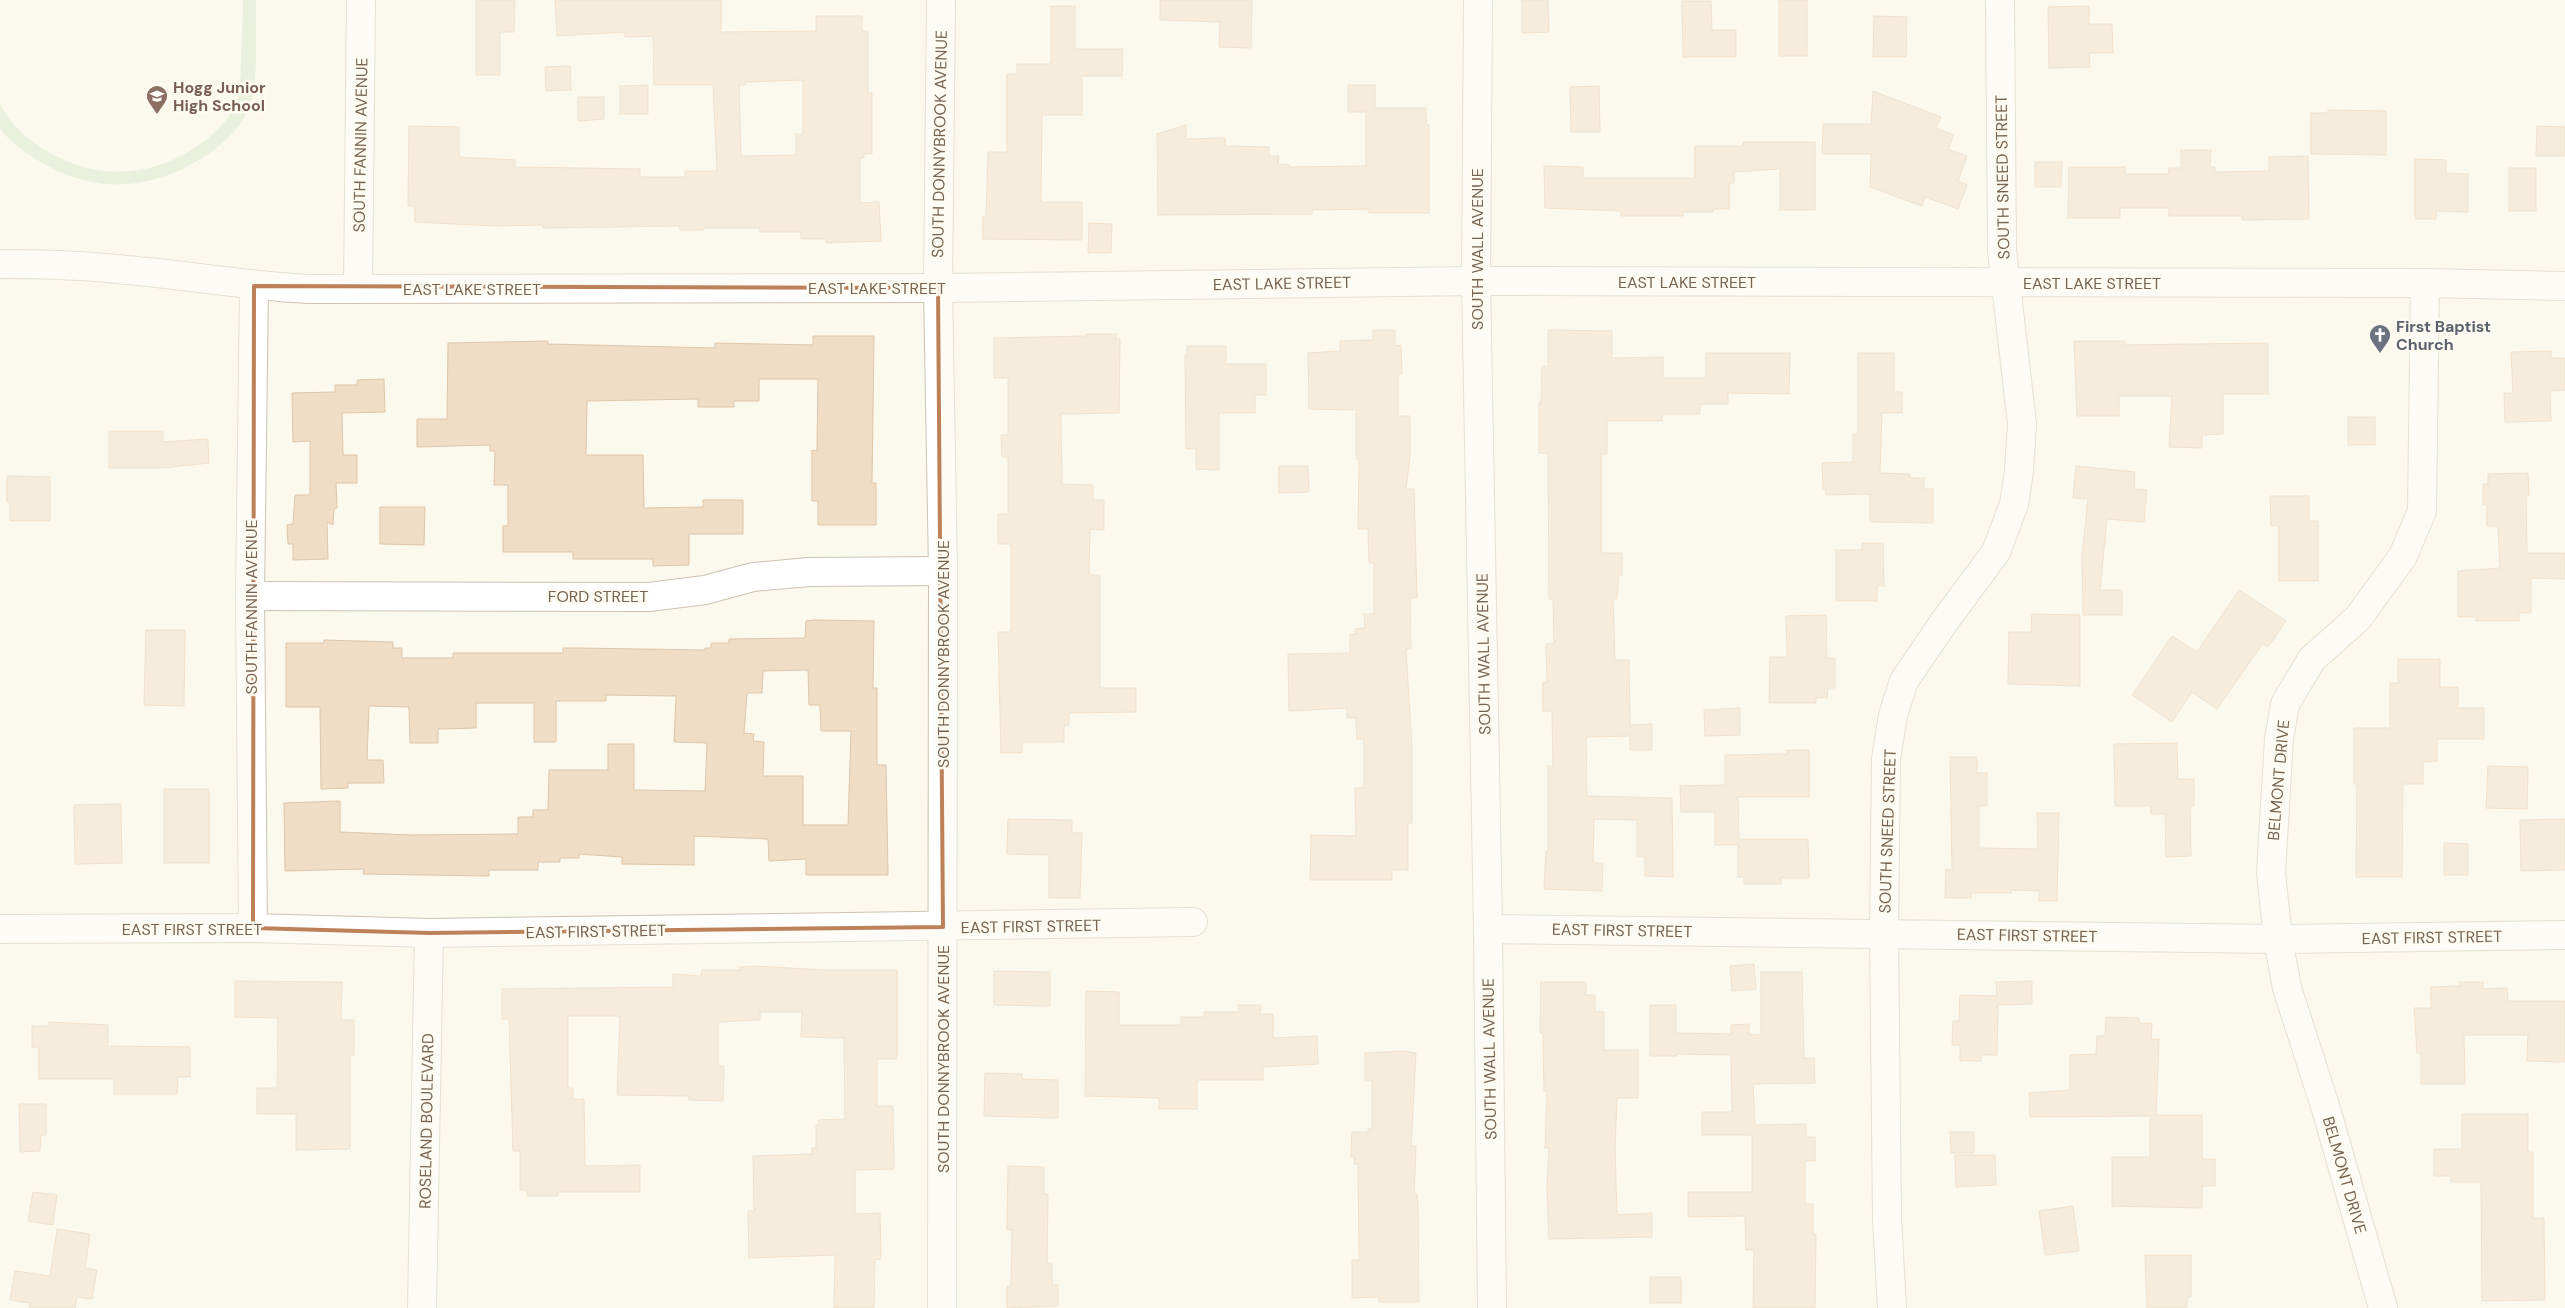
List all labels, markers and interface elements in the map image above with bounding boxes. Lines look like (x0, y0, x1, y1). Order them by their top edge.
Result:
street label: SOUTH DONNYBROOK AVENUE (927, 30, 952, 258)
street label: SOUTH FANNIN AVENUE (348, 57, 373, 233)
place label: Hogg Junior High School (173, 77, 266, 116)
school or university icon: Hogg Junior High School (145, 84, 169, 115)
street label: SOUTH SNEED STREET (1991, 95, 2014, 259)
street label: SOUTH WALL AVENUE (1467, 168, 1488, 330)
street label: EAST LAKE STREET (1213, 272, 1351, 295)
street label: EAST LAKE STREET (1618, 272, 1756, 293)
street label: EAST LAKE STREET (2023, 273, 2161, 294)
street label: EAST LAKE STREET (808, 278, 946, 299)
street label: EAST LAKE STREET (403, 279, 541, 300)
place label: First Baptist Church (2396, 316, 2491, 355)
church icon: First Baptist Church (2368, 323, 2392, 354)
street label: SOUTH FANNIN AVENUE (241, 520, 262, 694)
street label: SOUTH DONNYBROOK AVENUE (933, 540, 954, 768)
street label: SOUTH WALL AVENUE (1472, 573, 1495, 735)
street label: FORD STREET (548, 586, 648, 607)
street label: BELMONT DRIVE (2263, 719, 2294, 841)
street label: SOUTH SNEED STREET (1874, 748, 1901, 914)
street label: EAST FIRST STREET (961, 915, 1101, 938)
street label: EAST FIRST STREET (122, 919, 262, 940)
street label: EAST FIRST STREET (1552, 919, 1692, 942)
street label: EAST FIRST STREET (526, 920, 666, 943)
street label: EAST FIRST STREET (1957, 924, 2097, 947)
street label: EAST FIRST STREET (2362, 926, 2502, 949)
street label: SOUTH DONNYBROOK AVENUE (933, 945, 954, 1173)
street label: SOUTH WALL AVENUE (1478, 978, 1501, 1140)
street label: ROSELAND BOULEVARD (414, 1033, 439, 1209)
street label: BELMONT DRIVE (2318, 1114, 2371, 1236)

